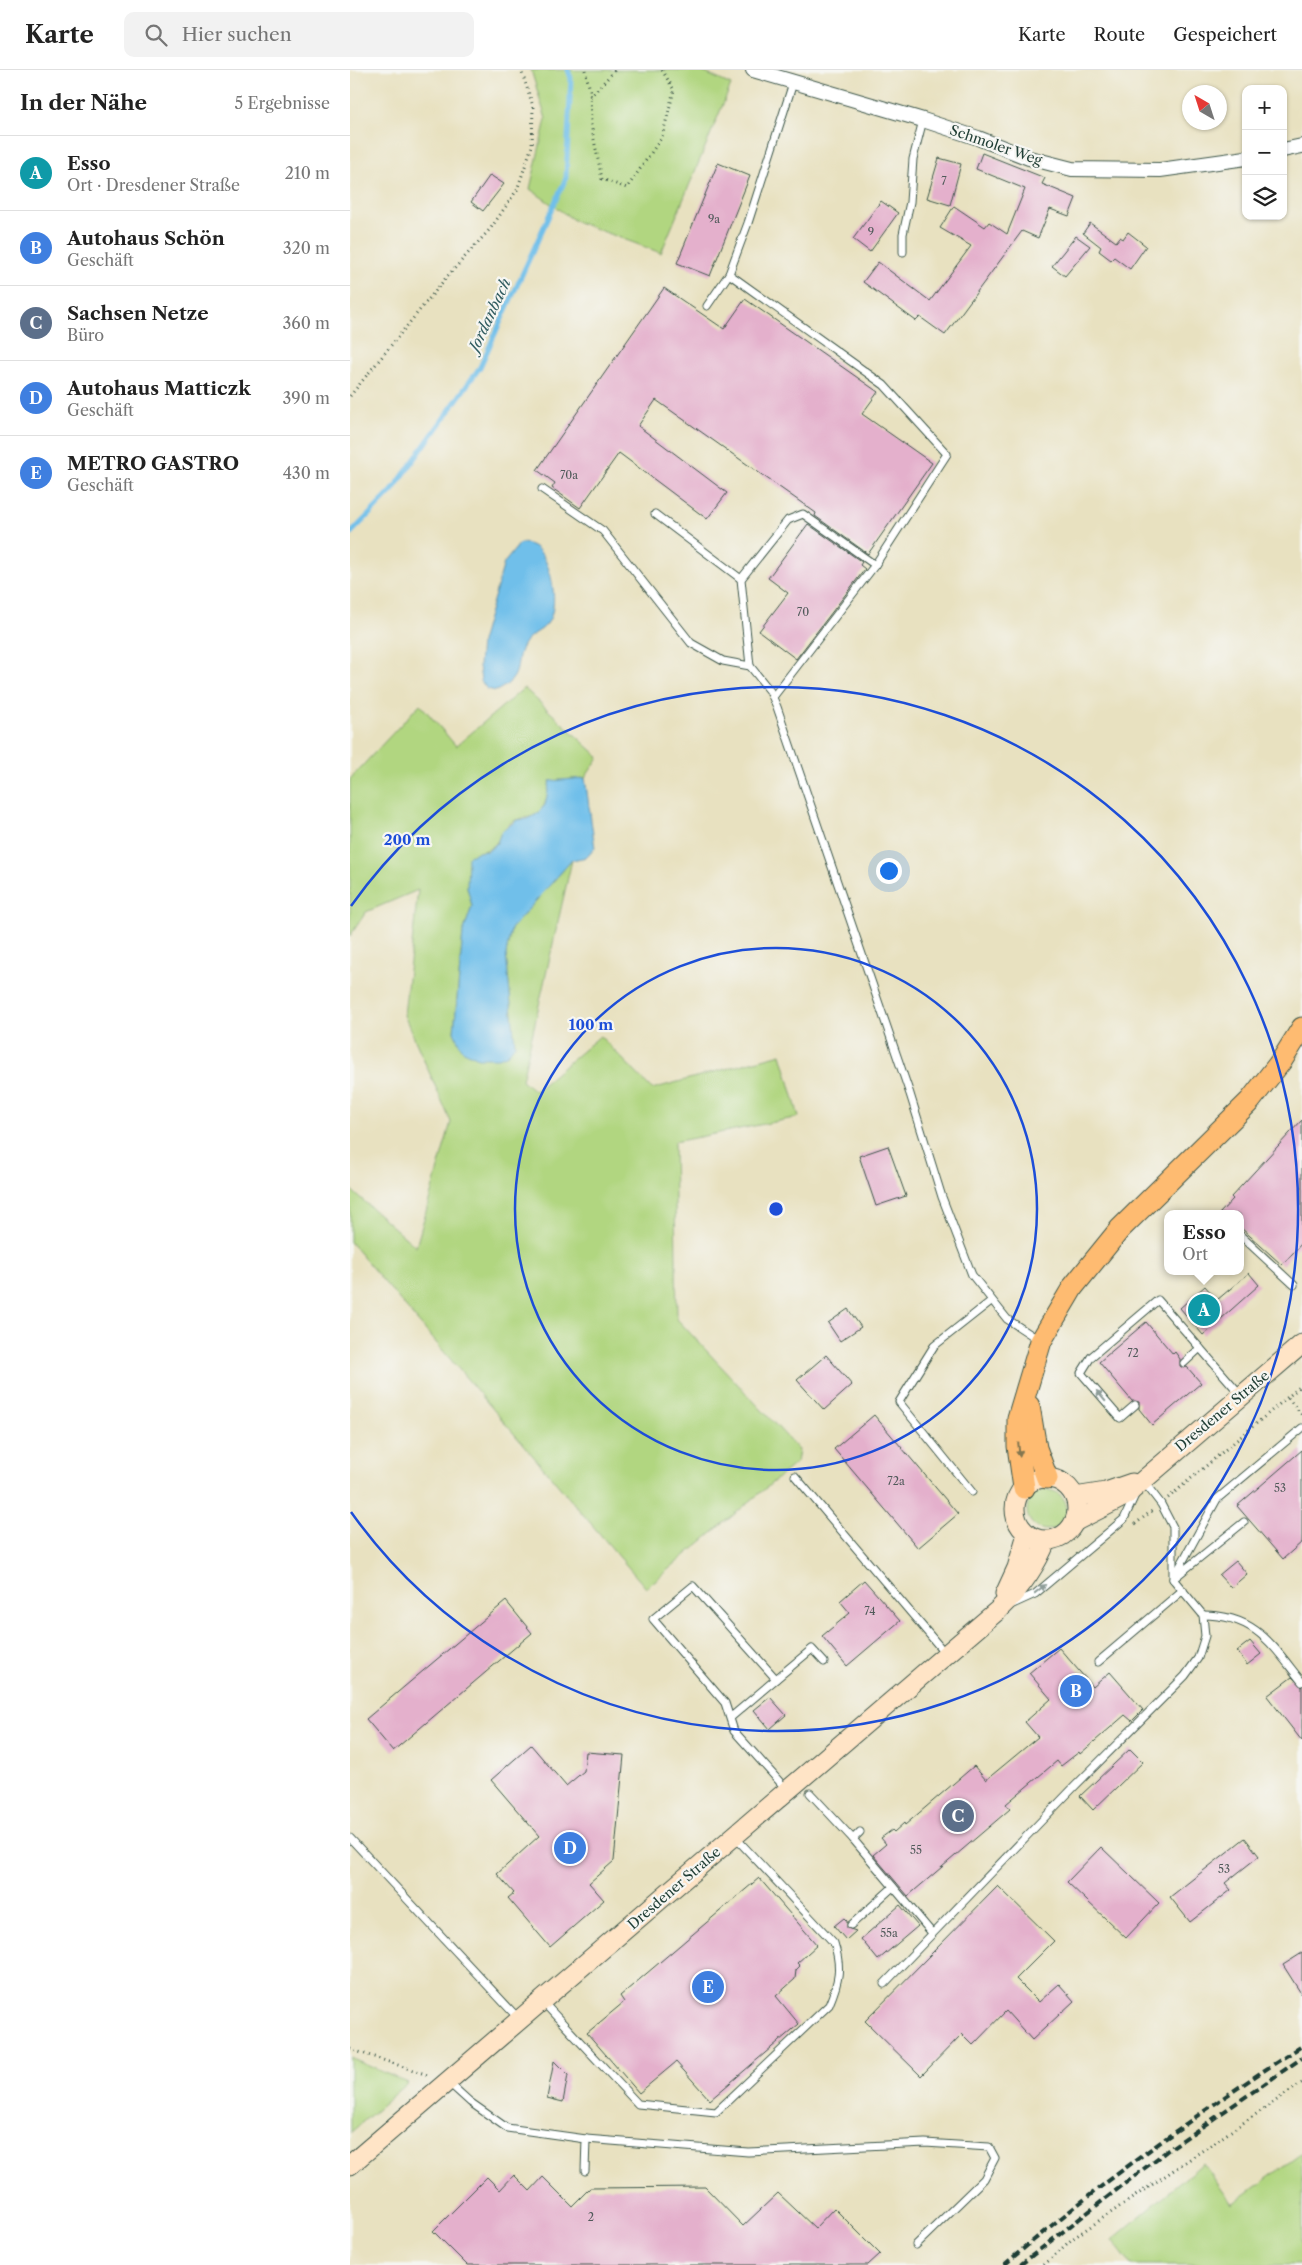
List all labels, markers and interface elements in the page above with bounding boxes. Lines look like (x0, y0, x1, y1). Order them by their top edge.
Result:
search box (124, 12, 474, 57)
text: Karte (25, 20, 94, 49)
icon: search (142, 21, 170, 49)
text: Hier suchen (182, 23, 292, 46)
text: Karte (1018, 24, 1066, 46)
text: Route (1094, 24, 1145, 46)
text: Gespeichert (1173, 24, 1277, 46)
north arrow (1182, 85, 1227, 130)
map controls (1242, 85, 1287, 220)
button: + (1242, 85, 1287, 130)
text: In der Nähe (20, 90, 147, 115)
text: 5 Ergebnisse (235, 93, 330, 113)
street label: Schmoler Weg (948, 121, 1045, 169)
button: − (1242, 130, 1287, 175)
text: Esso (67, 152, 110, 175)
text: A (30, 163, 42, 183)
text: 210 m (285, 163, 330, 183)
house number: 7 (941, 174, 947, 188)
text: Ort · Dresdener Straße (67, 175, 240, 195)
button: layers (1242, 175, 1287, 220)
house number: 9a (708, 212, 720, 226)
house number: 9 (868, 225, 874, 239)
text: Autohaus Schön (67, 227, 225, 250)
text: B (30, 238, 42, 258)
text: 320 m (283, 238, 330, 258)
text: Geschäft (67, 250, 134, 270)
water label: Jordanbach (463, 275, 515, 358)
text: Sachsen Netze (67, 302, 209, 325)
text: C (30, 313, 42, 333)
text: 360 m (283, 313, 330, 333)
text: Büro (67, 325, 104, 345)
text: Autohaus Matticzk (67, 377, 251, 400)
text: D (29, 388, 43, 408)
text: 390 m (283, 388, 330, 408)
text: Geschäft (67, 400, 134, 420)
text: METRO GASTRO (67, 452, 239, 475)
text: E (30, 463, 42, 483)
text: 430 m (283, 463, 330, 483)
house number: 70a (560, 468, 578, 482)
text: Geschäft (67, 475, 134, 495)
house number: 70 (797, 605, 809, 619)
text: 200 m (384, 830, 430, 849)
your location (876, 858, 902, 884)
text: 100 m (569, 1015, 613, 1034)
centre of rings (767, 1200, 785, 1218)
popup (1164, 1210, 1244, 1275)
text: Esso (1182, 1221, 1226, 1244)
text: Ort (1182, 1244, 1208, 1264)
pin: A (1188, 1291, 1220, 1329)
house number: 72 (1127, 1346, 1139, 1360)
street label: Dresdener Straße (1171, 1366, 1273, 1456)
one-way arrow (1096, 1390, 1107, 1403)
one-way arrow (1015, 1443, 1023, 1459)
house number: 72a (887, 1474, 905, 1488)
house number: 53 (1274, 1481, 1286, 1495)
one-way arrow (1033, 1584, 1047, 1594)
house number: 74 (864, 1604, 876, 1618)
pin: B (1060, 1672, 1092, 1710)
pin: C (942, 1797, 974, 1835)
pin: D (554, 1829, 586, 1867)
street label: Dresdener Straße (624, 1843, 724, 1933)
house number: 55 (910, 1843, 922, 1857)
house number: 53 (1218, 1862, 1230, 1876)
house number: 55a (880, 1926, 898, 1940)
pin: E (692, 1968, 724, 2006)
house number: 2 (588, 2210, 594, 2224)

